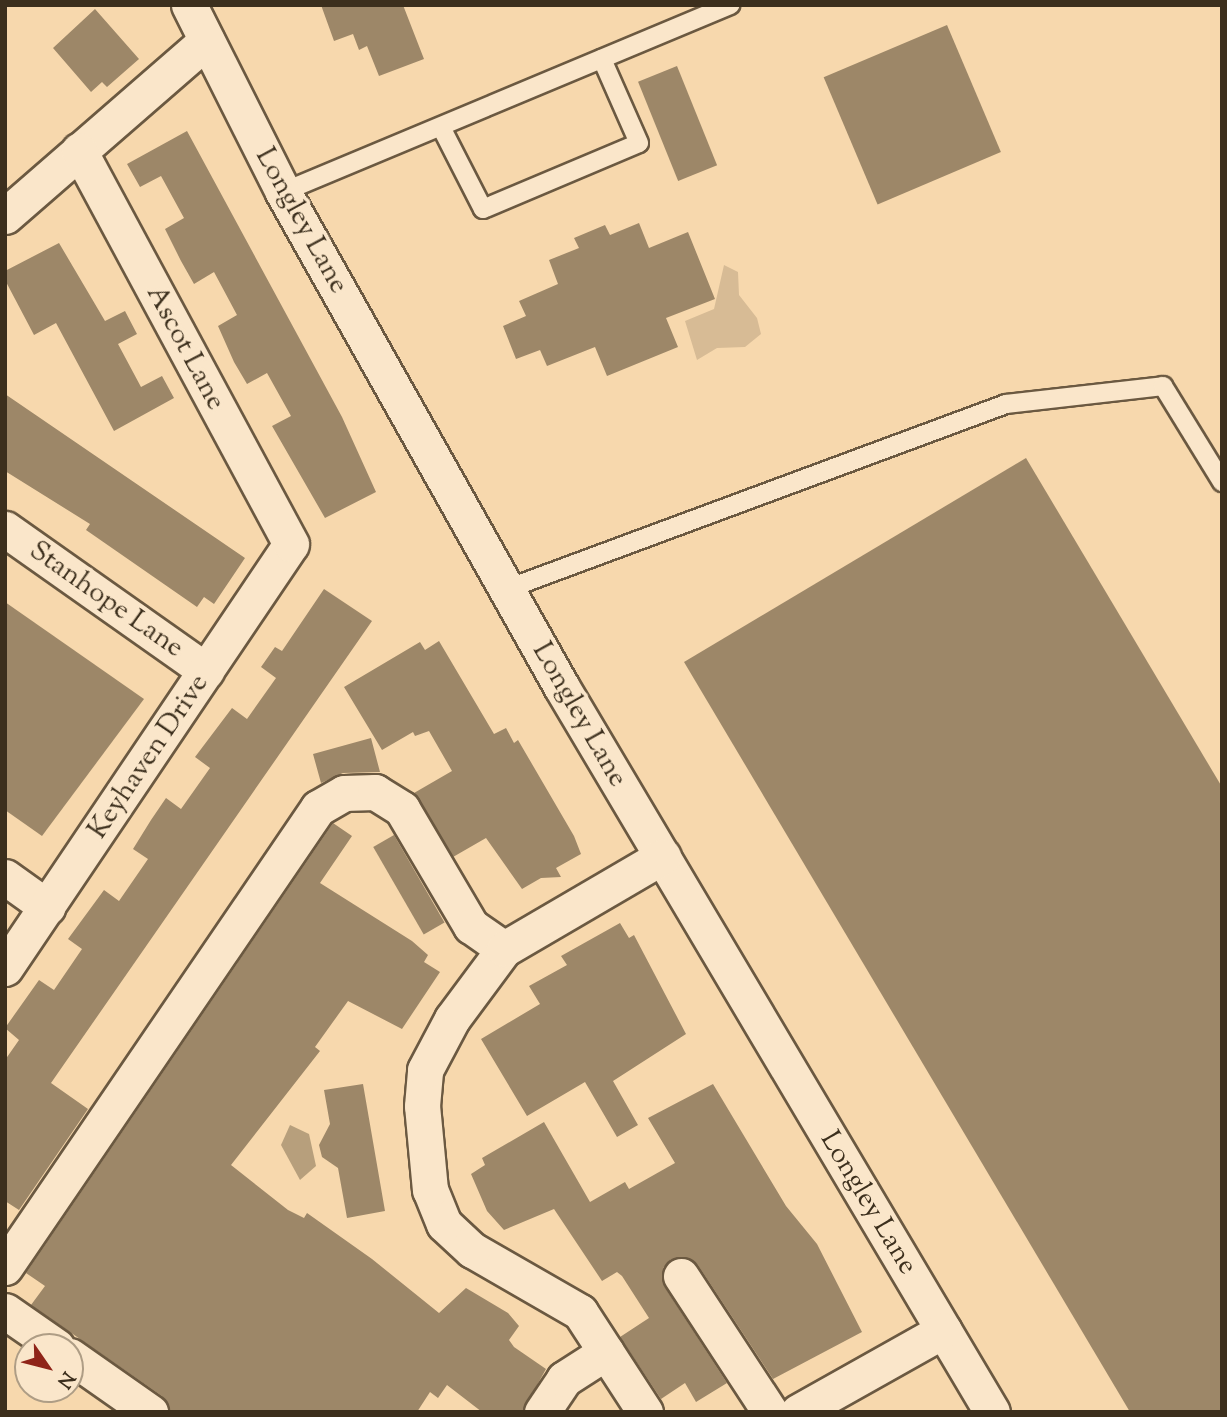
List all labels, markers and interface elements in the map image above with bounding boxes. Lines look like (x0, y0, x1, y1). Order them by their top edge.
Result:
street label: Longley Lane (247, 142, 355, 300)
street label: Ascot Lane (138, 280, 232, 416)
street label: Stanhope Lane (22, 534, 190, 666)
street label: Longley Lane (524, 637, 634, 793)
street label: Keyhaven Drive (82, 668, 216, 846)
street label: Longley Lane (812, 1125, 924, 1281)
north arrow (14, 1333, 84, 1403)
text: N (50, 1365, 80, 1393)

